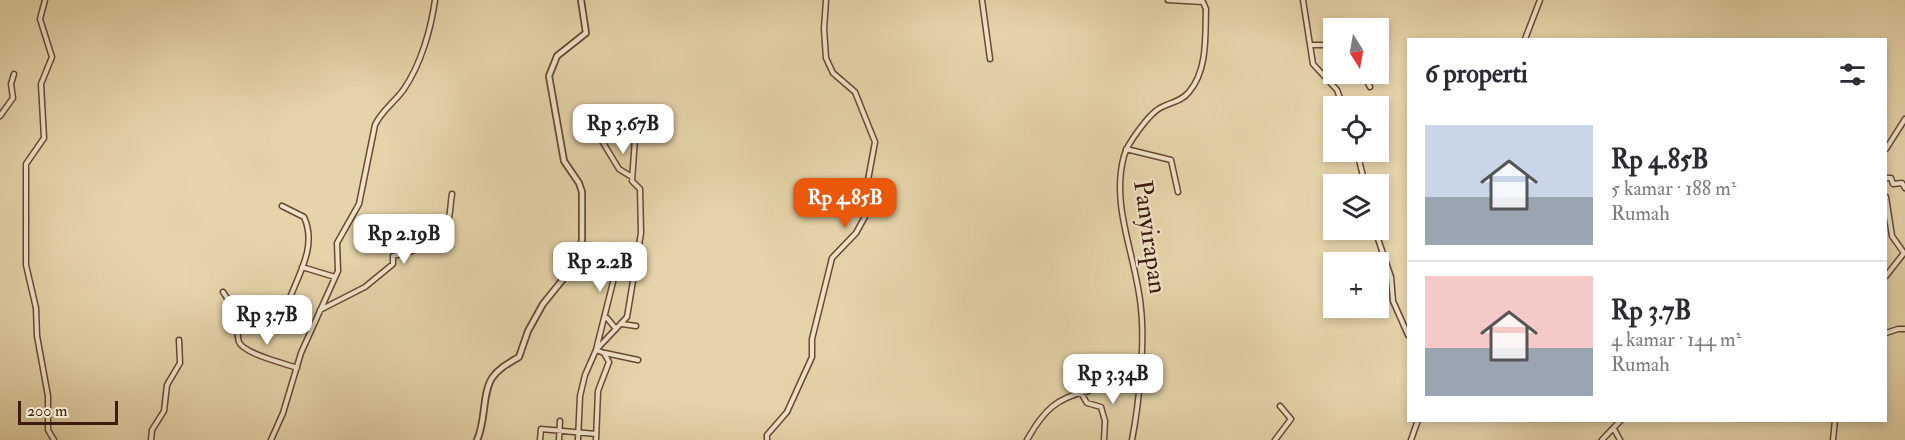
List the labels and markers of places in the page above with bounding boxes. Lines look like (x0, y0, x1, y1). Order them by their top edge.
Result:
pin: Rp 3.67B (561, 104, 685, 155)
pin: Rp 4.85B (783, 178, 907, 229)
pin: Rp 2.19B (342, 214, 466, 265)
pin: Rp 2.2B (545, 242, 655, 293)
pin: Rp 3.7B (212, 295, 322, 346)
pin: Rp 3.34B (1051, 354, 1175, 405)

